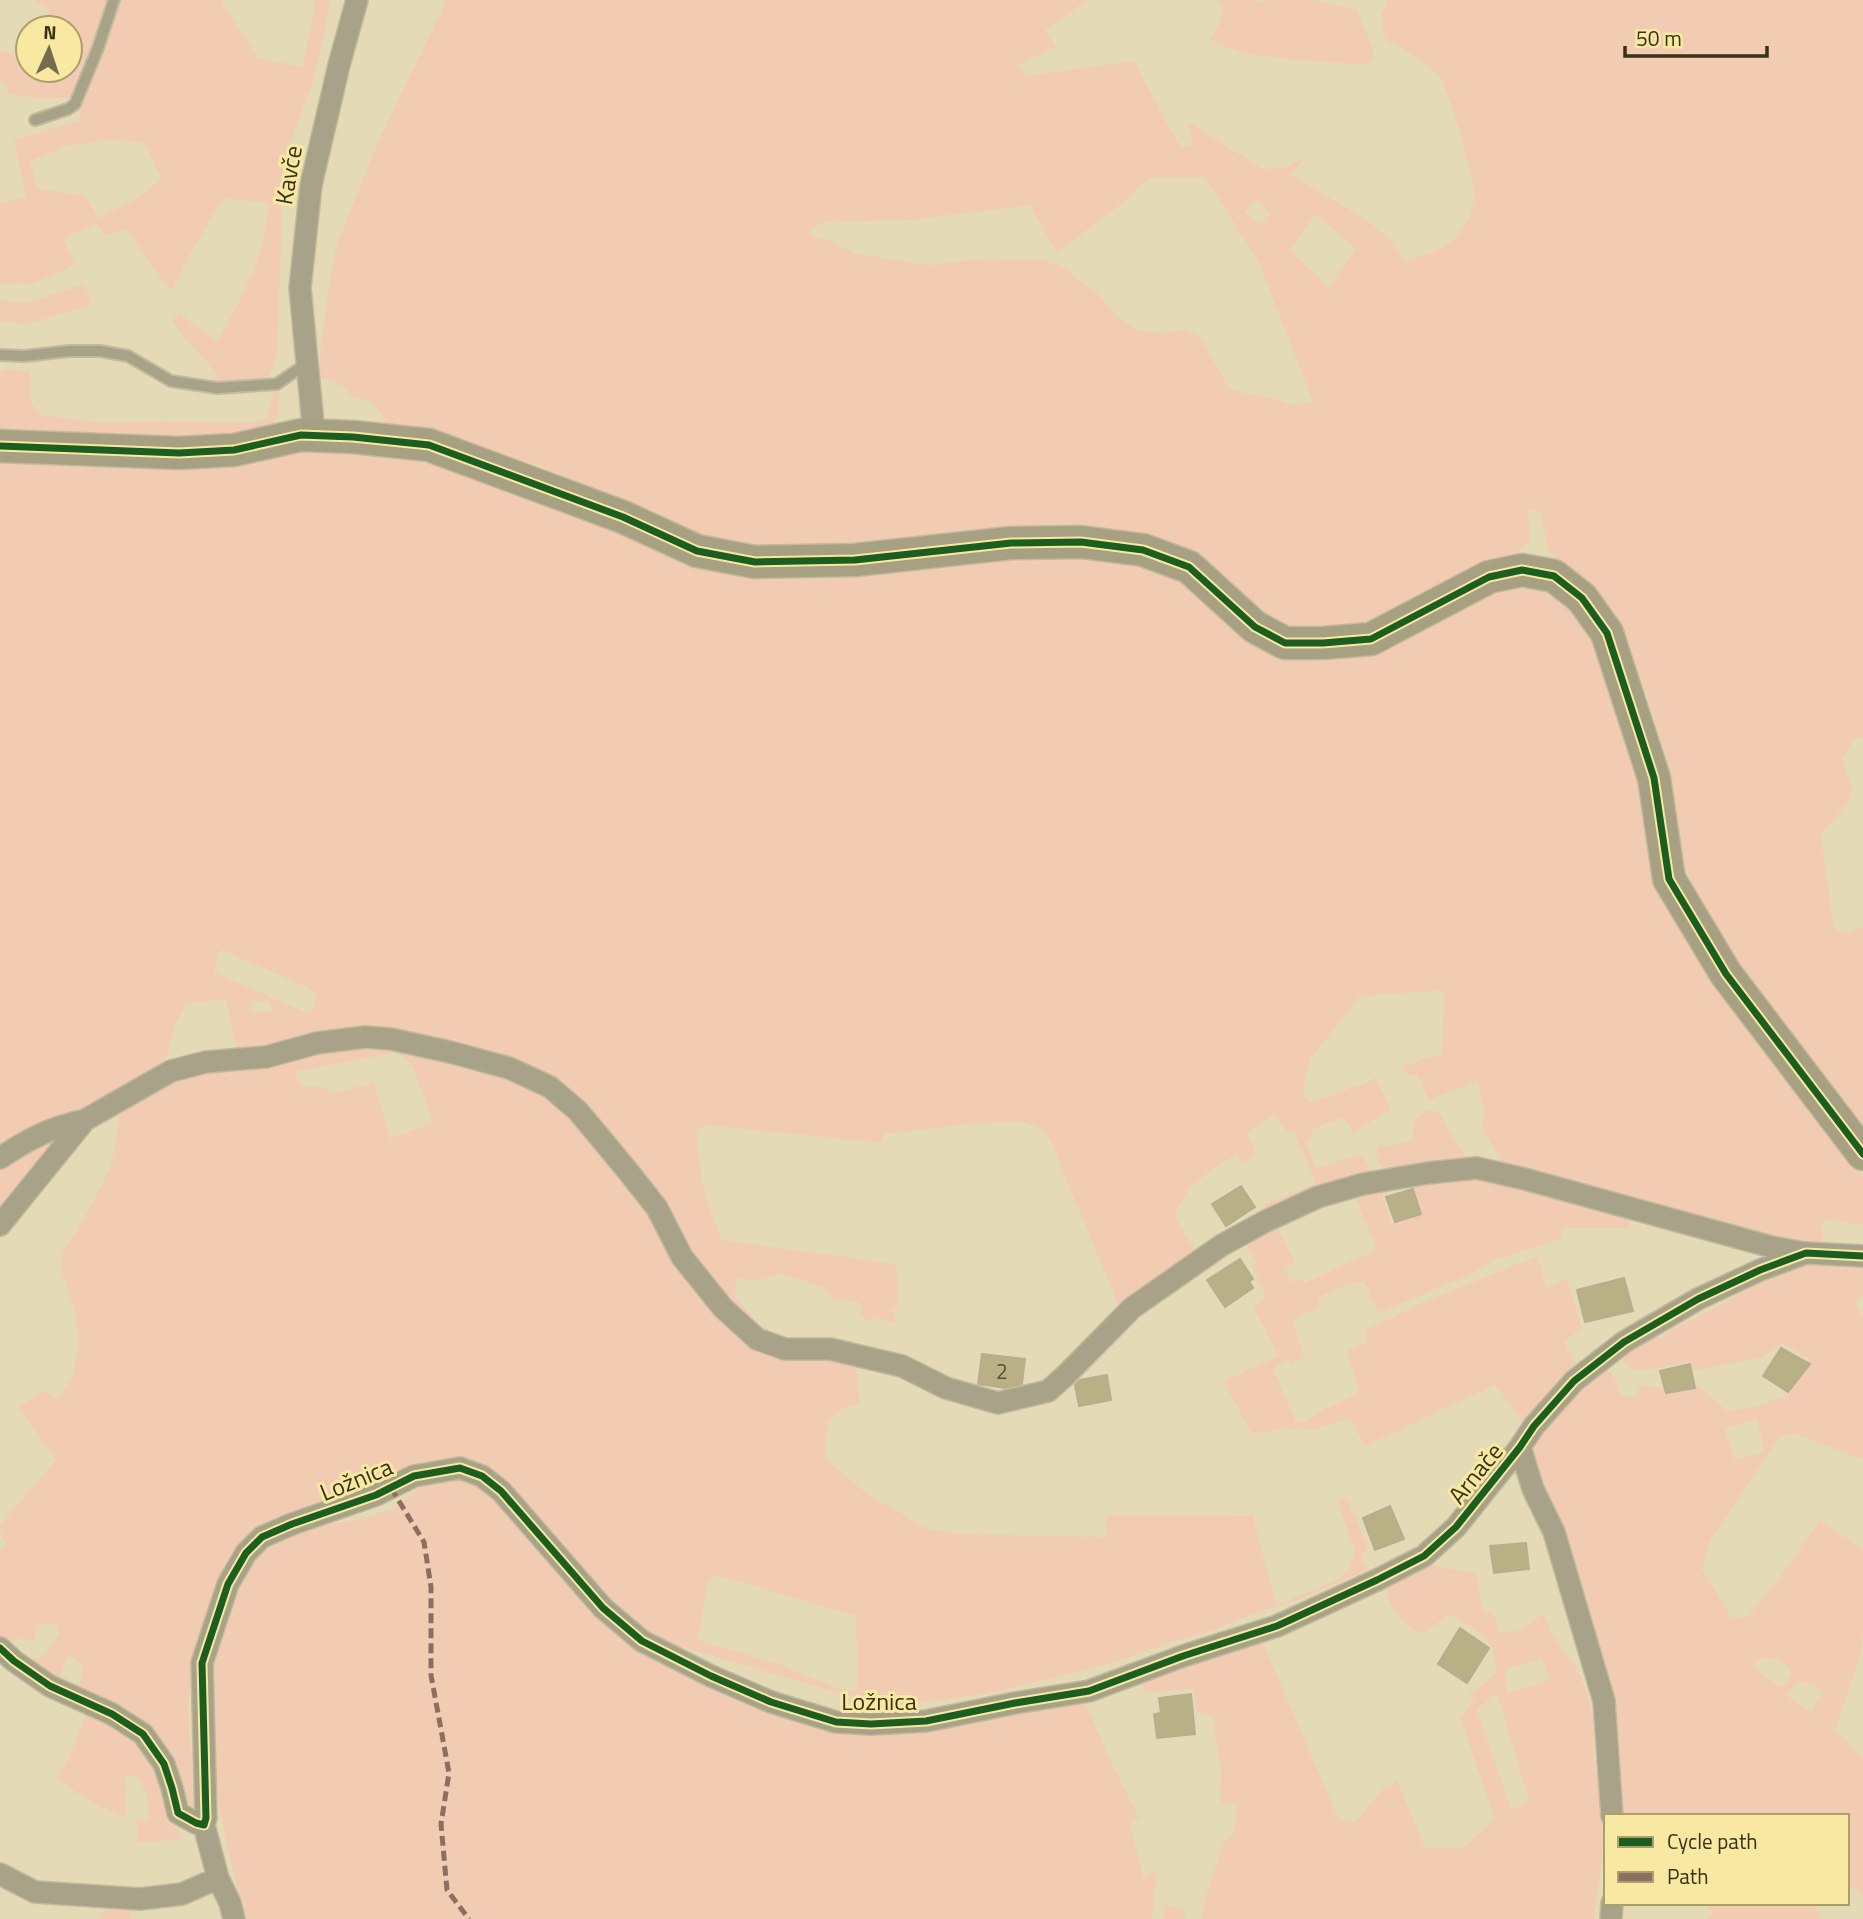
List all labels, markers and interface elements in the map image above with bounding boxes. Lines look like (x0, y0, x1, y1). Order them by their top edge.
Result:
north arrow (14, 14, 84, 84)
scale bar (1625, 14, 1767, 58)
text: N (43, 17, 57, 46)
text: 50 m (1636, 22, 1682, 54)
street label: Kavče (265, 143, 311, 207)
house number: 2 (996, 1355, 1008, 1387)
street label: Arnače (1439, 1434, 1511, 1512)
street label: Ložnica (314, 1448, 398, 1510)
street label: Ložnica (841, 1683, 917, 1719)
legend (1604, 1814, 1849, 1905)
text: Cycle path (1667, 1825, 1758, 1857)
text: Path (1667, 1860, 1709, 1892)

